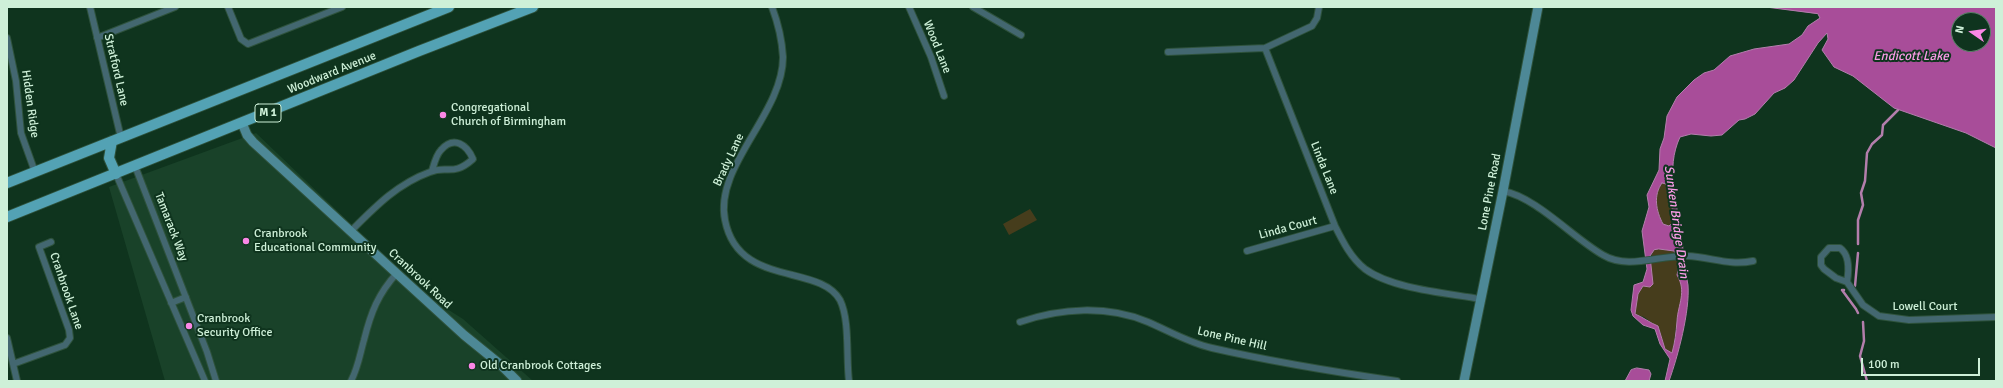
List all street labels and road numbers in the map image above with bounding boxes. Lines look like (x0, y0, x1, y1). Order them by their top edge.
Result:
street label: Wood Lane (920, 18, 954, 76)
street label: Stratford Lane (101, 32, 131, 108)
street label: Woodward Avenue (286, 49, 378, 97)
street label: Hidden Ridge (18, 69, 42, 139)
road number: M 1 (255, 104, 281, 122)
street label: Brady Lane (710, 131, 748, 189)
street label: Linda Lane (1307, 139, 1341, 197)
street label: Lone Pine Road (1475, 152, 1505, 232)
street label: Tamarack Way (151, 190, 191, 264)
street label: Linda Court (1257, 213, 1319, 243)
street label: Cranbrook Road (385, 246, 455, 312)
street label: Cranbrook Lane (46, 251, 86, 331)
street label: Lowell Court (1893, 300, 1957, 314)
street label: Lone Pine Hill (1196, 324, 1268, 354)

